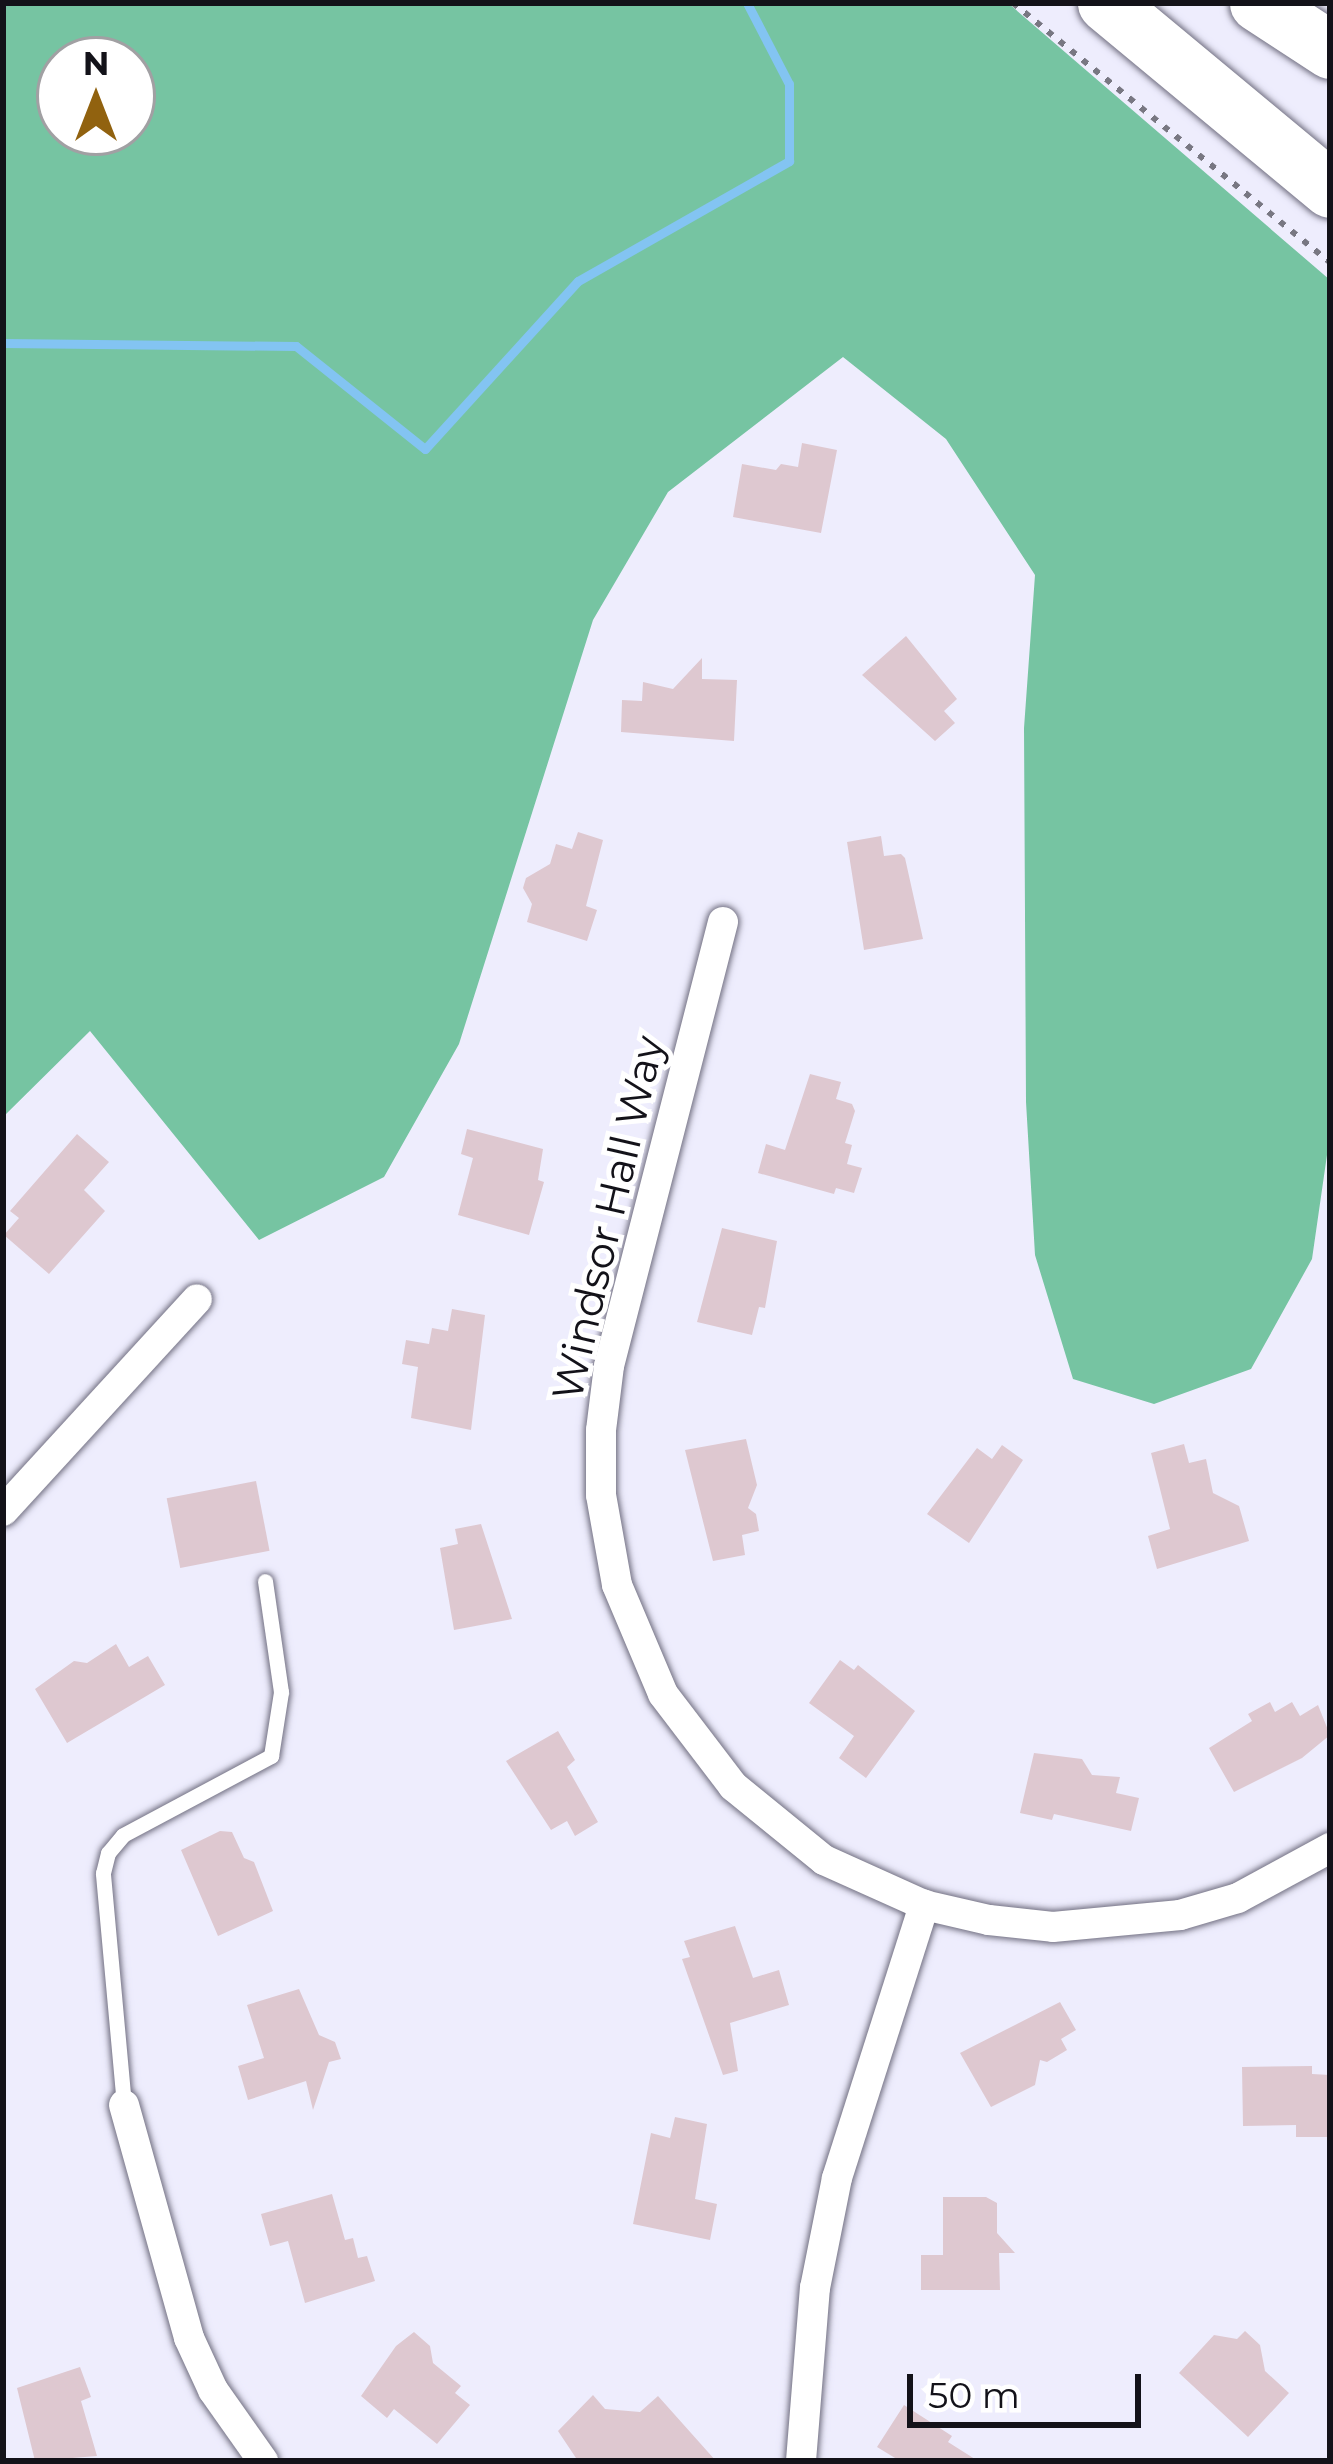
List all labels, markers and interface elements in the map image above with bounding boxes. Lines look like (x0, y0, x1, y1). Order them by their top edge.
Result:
north arrow (36, 36, 156, 156)
text: N (83, 43, 109, 83)
street label: Windsor Hall Way (542, 1031, 674, 1405)
scale bar (913, 2350, 1147, 2424)
text: 50 m (928, 2373, 1020, 2417)

